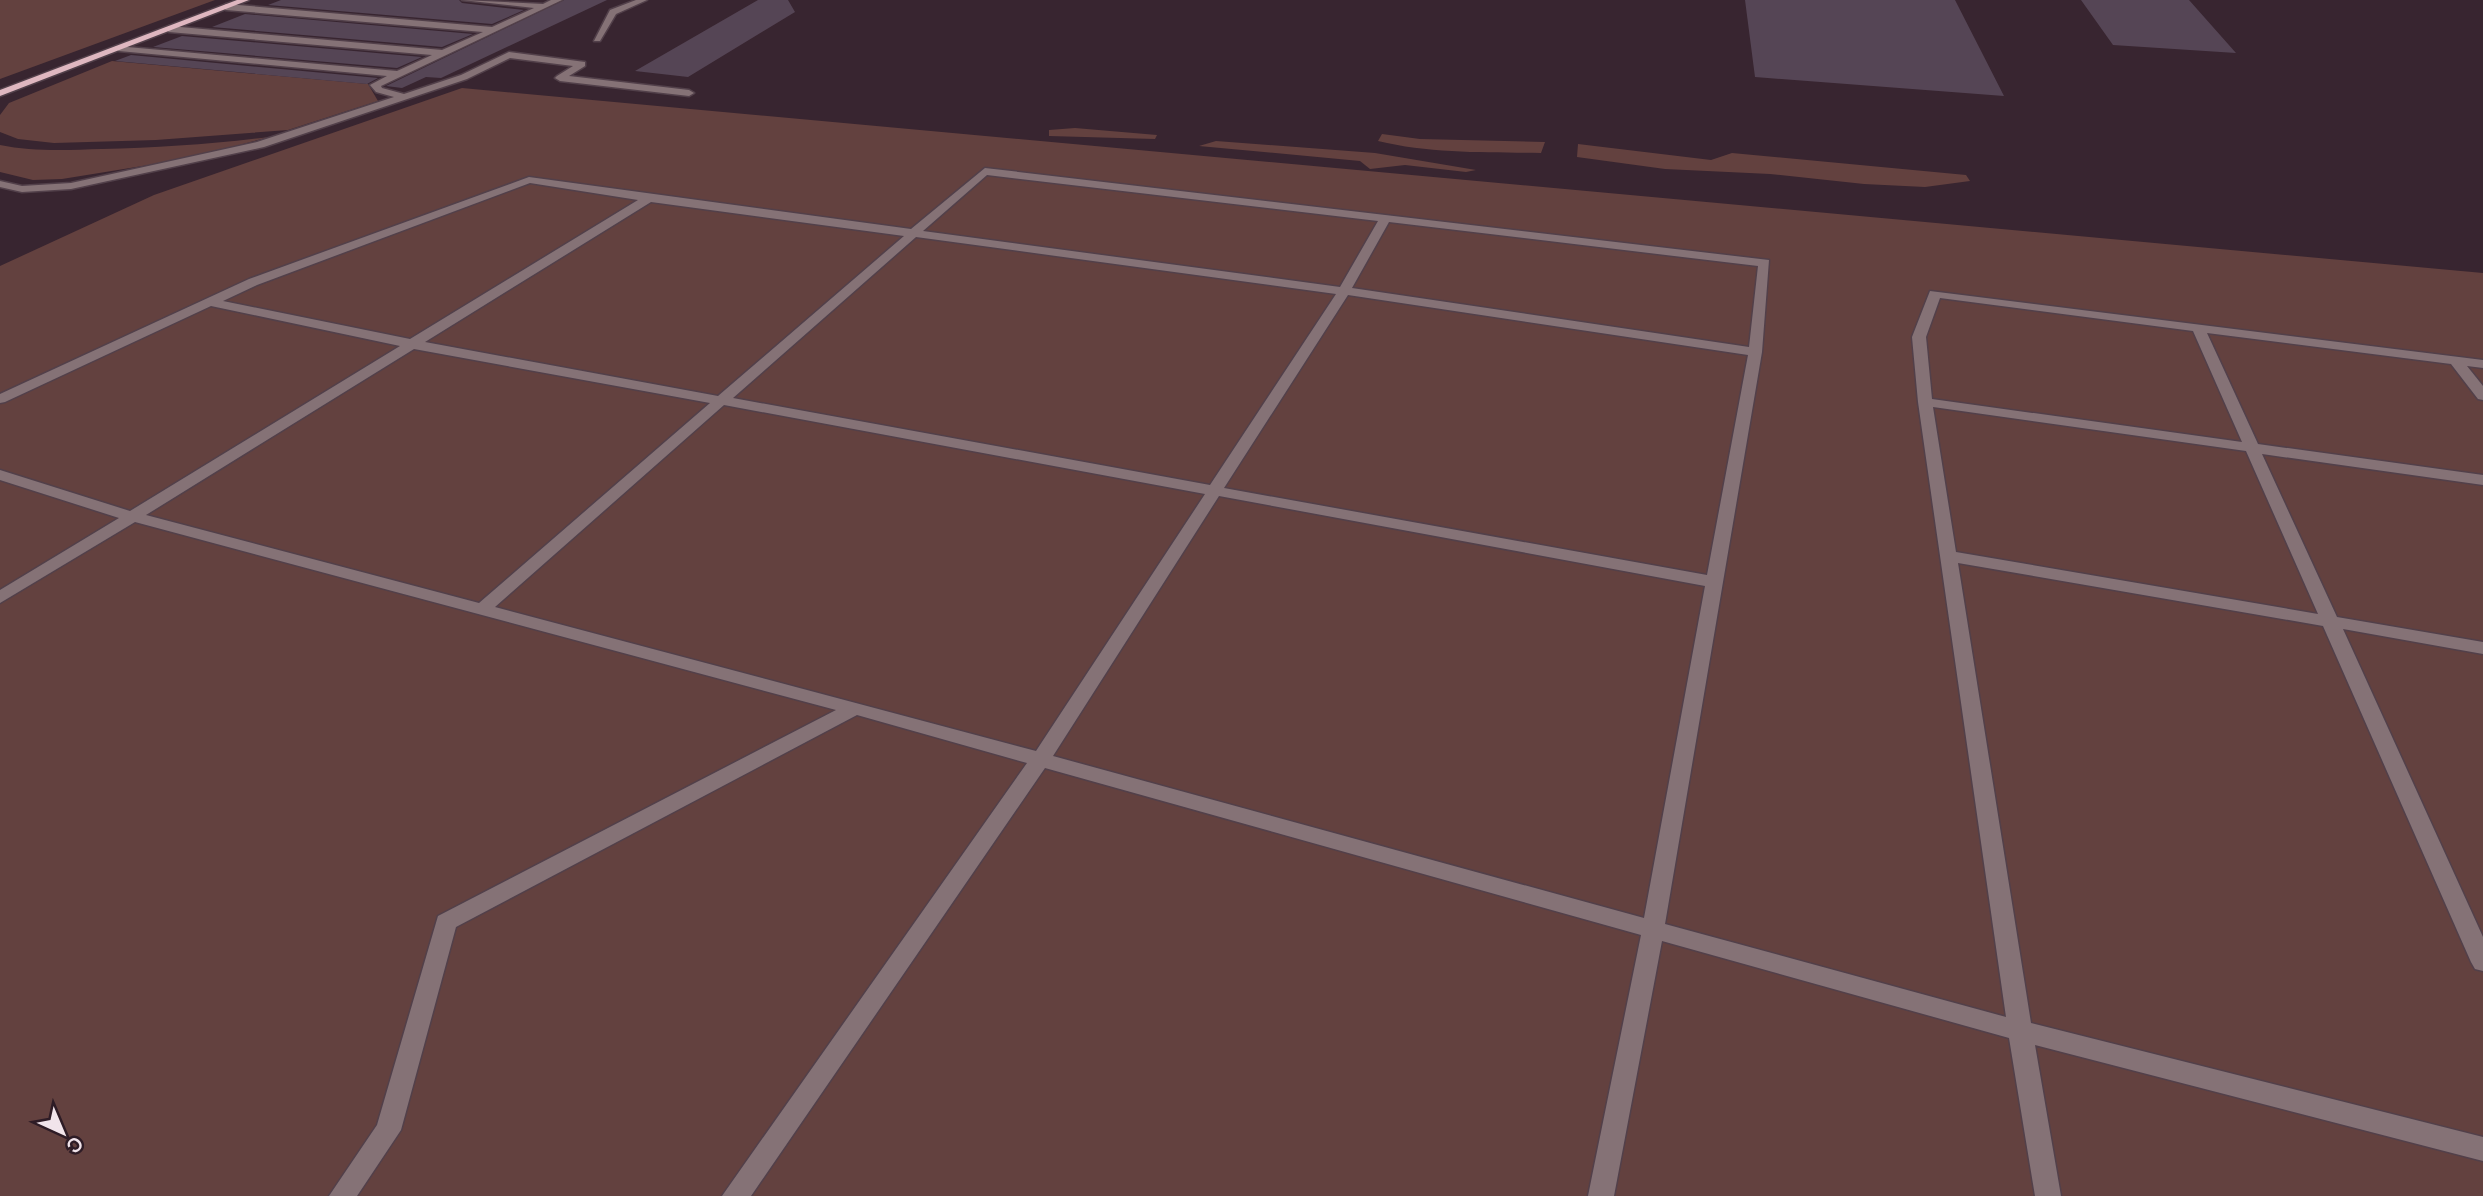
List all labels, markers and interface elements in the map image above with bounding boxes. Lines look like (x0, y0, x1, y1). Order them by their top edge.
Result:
north arrow (28, 1098, 98, 1168)
text: С (61, 1131, 89, 1159)

